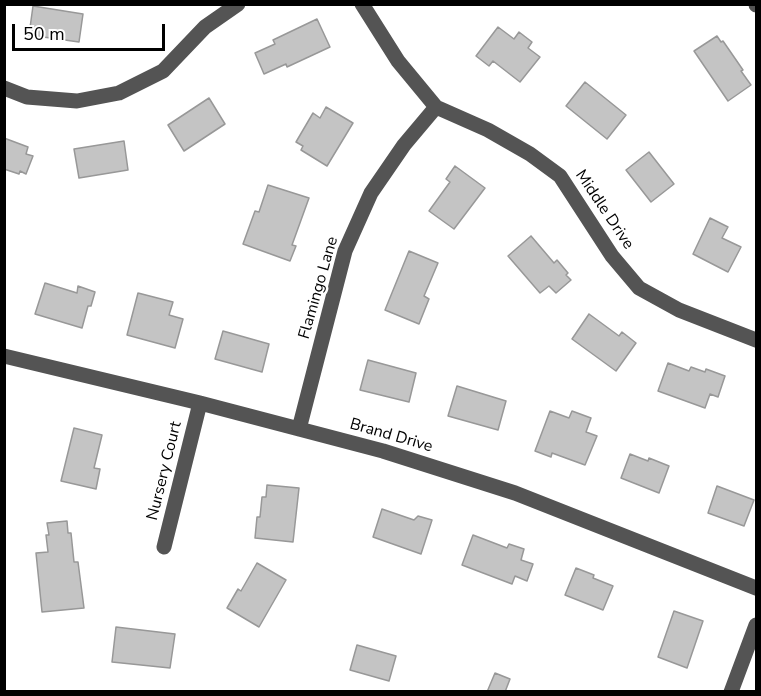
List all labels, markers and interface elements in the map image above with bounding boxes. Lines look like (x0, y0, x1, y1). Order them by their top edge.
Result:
scale bar (15, 12, 168, 50)
text: 50 m (23, 22, 65, 46)
street label: Middle Drive (571, 167, 637, 253)
street label: Flamingo Lane (295, 235, 343, 341)
street label: Brand Drive (347, 415, 435, 457)
street label: Nursery Court (143, 420, 187, 522)

